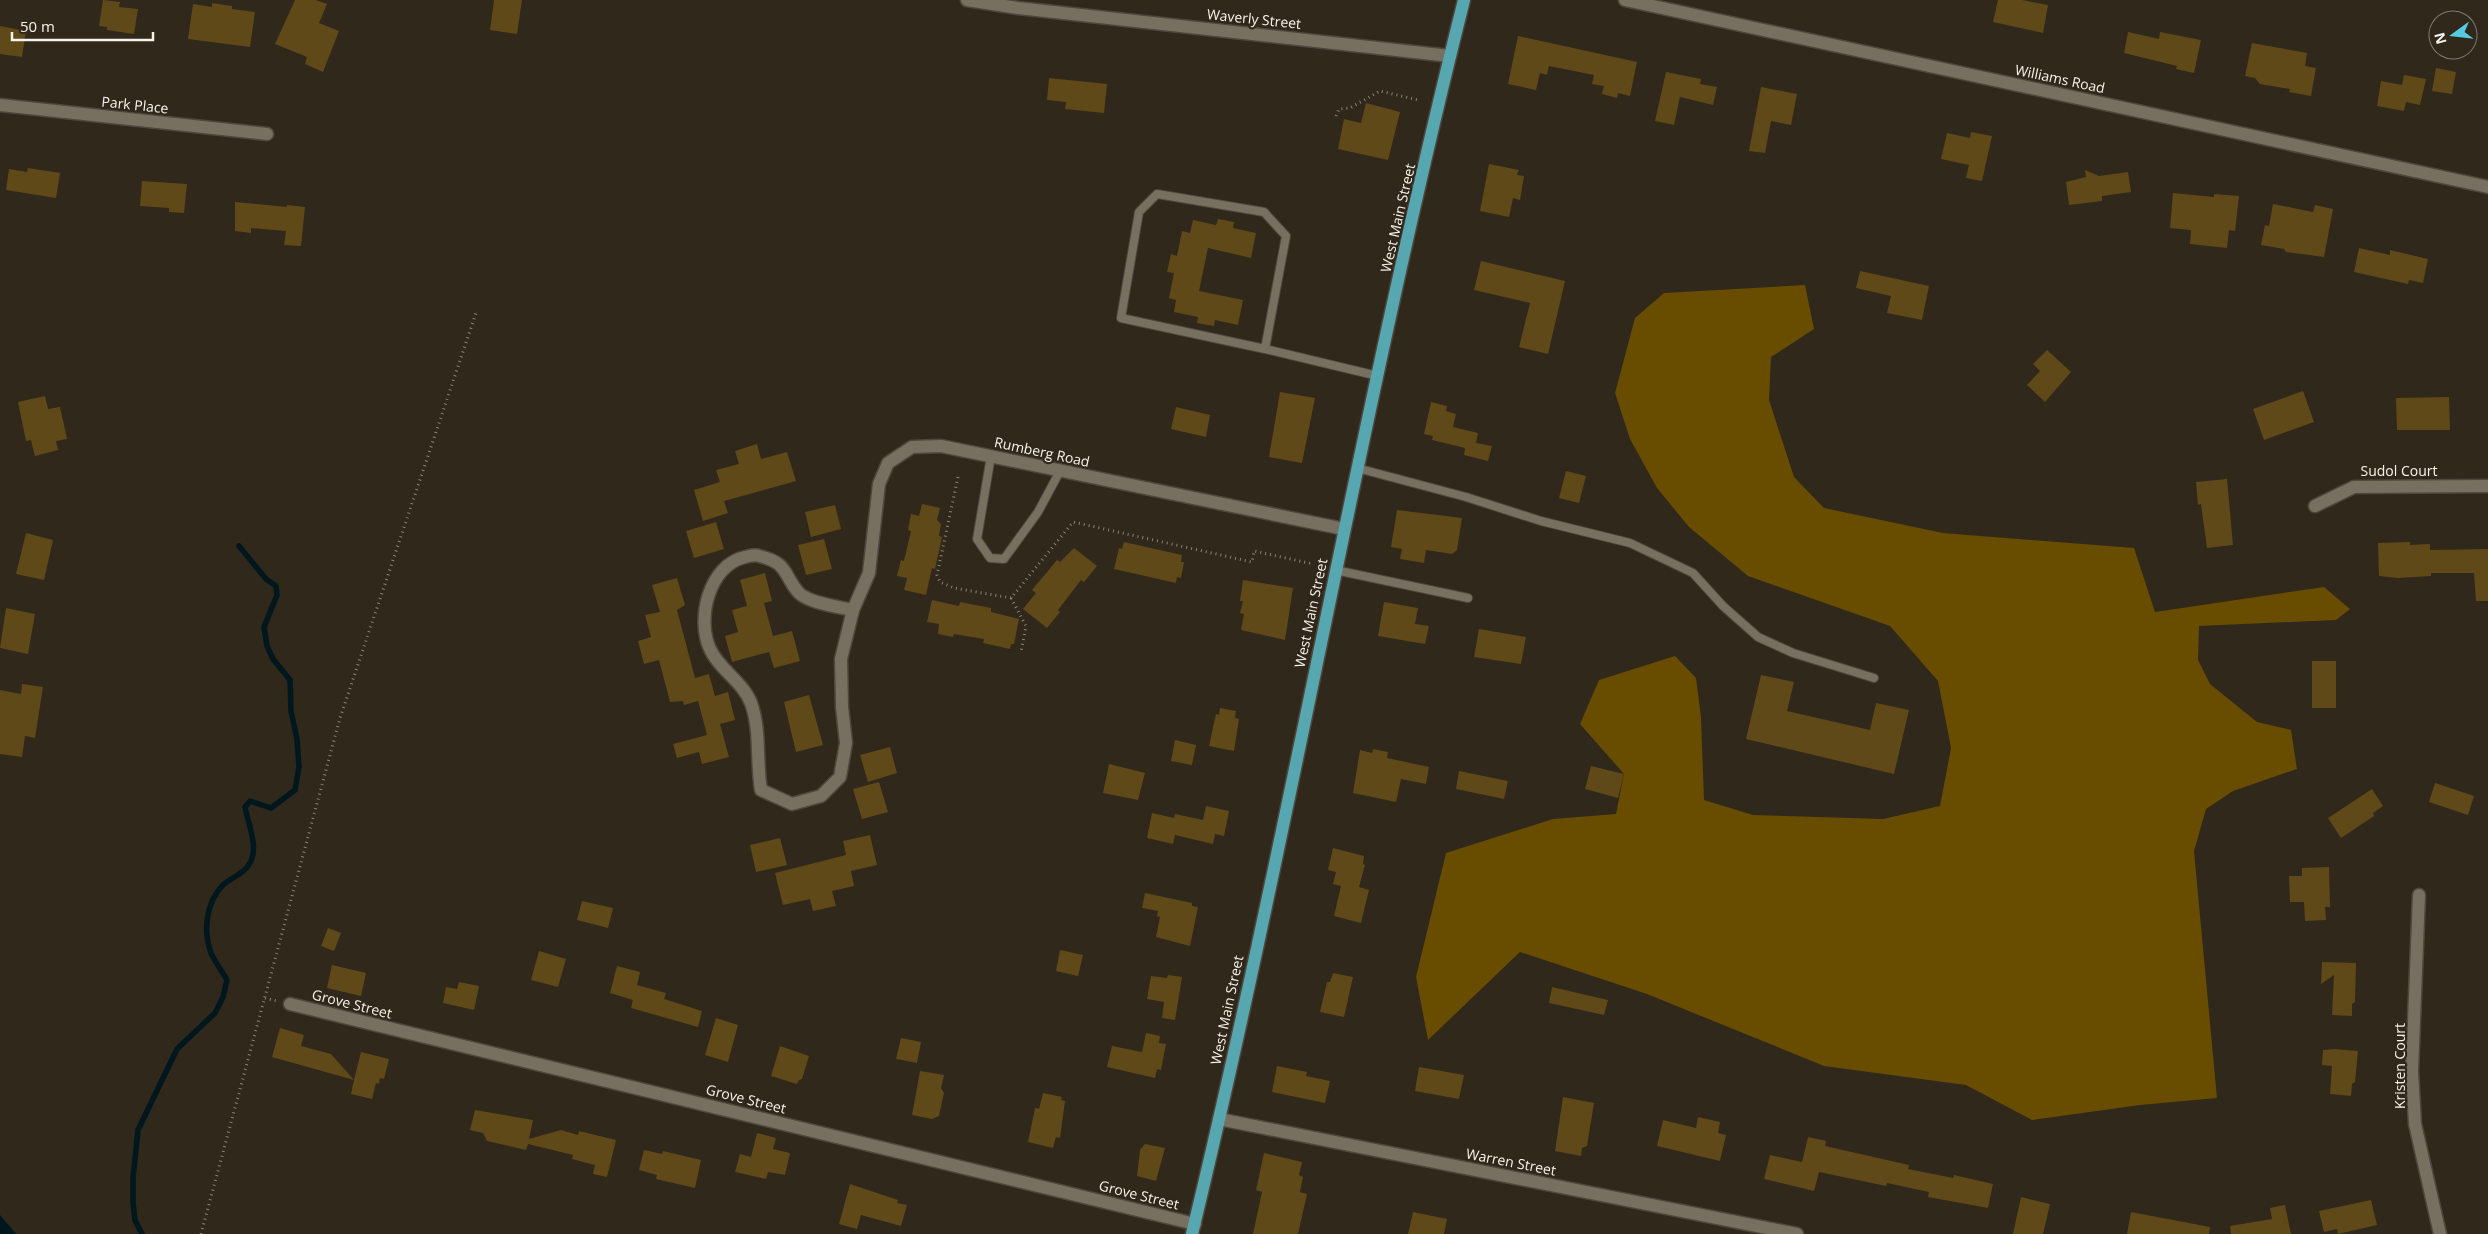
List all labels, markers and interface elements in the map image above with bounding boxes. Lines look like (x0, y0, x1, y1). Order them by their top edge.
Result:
street label: Waverly Street (1206, 4, 1302, 33)
scale bar (12, 10, 154, 42)
north arrow (2428, 10, 2478, 60)
text: 50 m (20, 16, 55, 36)
text: N (2429, 31, 2451, 46)
street label: Williams Road (2013, 60, 2107, 97)
street label: Park Place (101, 92, 170, 117)
street label: West Main Street (1376, 162, 1419, 274)
street label: Rumberg Road (993, 432, 1092, 471)
street label: Sudol Court (2361, 461, 2437, 480)
street label: West Main Street (1290, 556, 1331, 669)
street label: West Main Street (1206, 953, 1247, 1066)
street label: Grove Street (310, 984, 394, 1023)
street label: Kristen Court (2390, 1023, 2409, 1109)
street label: Grove Street (704, 1079, 788, 1118)
street label: Warren Street (1464, 1143, 1558, 1180)
street label: Grove Street (1097, 1175, 1181, 1214)

